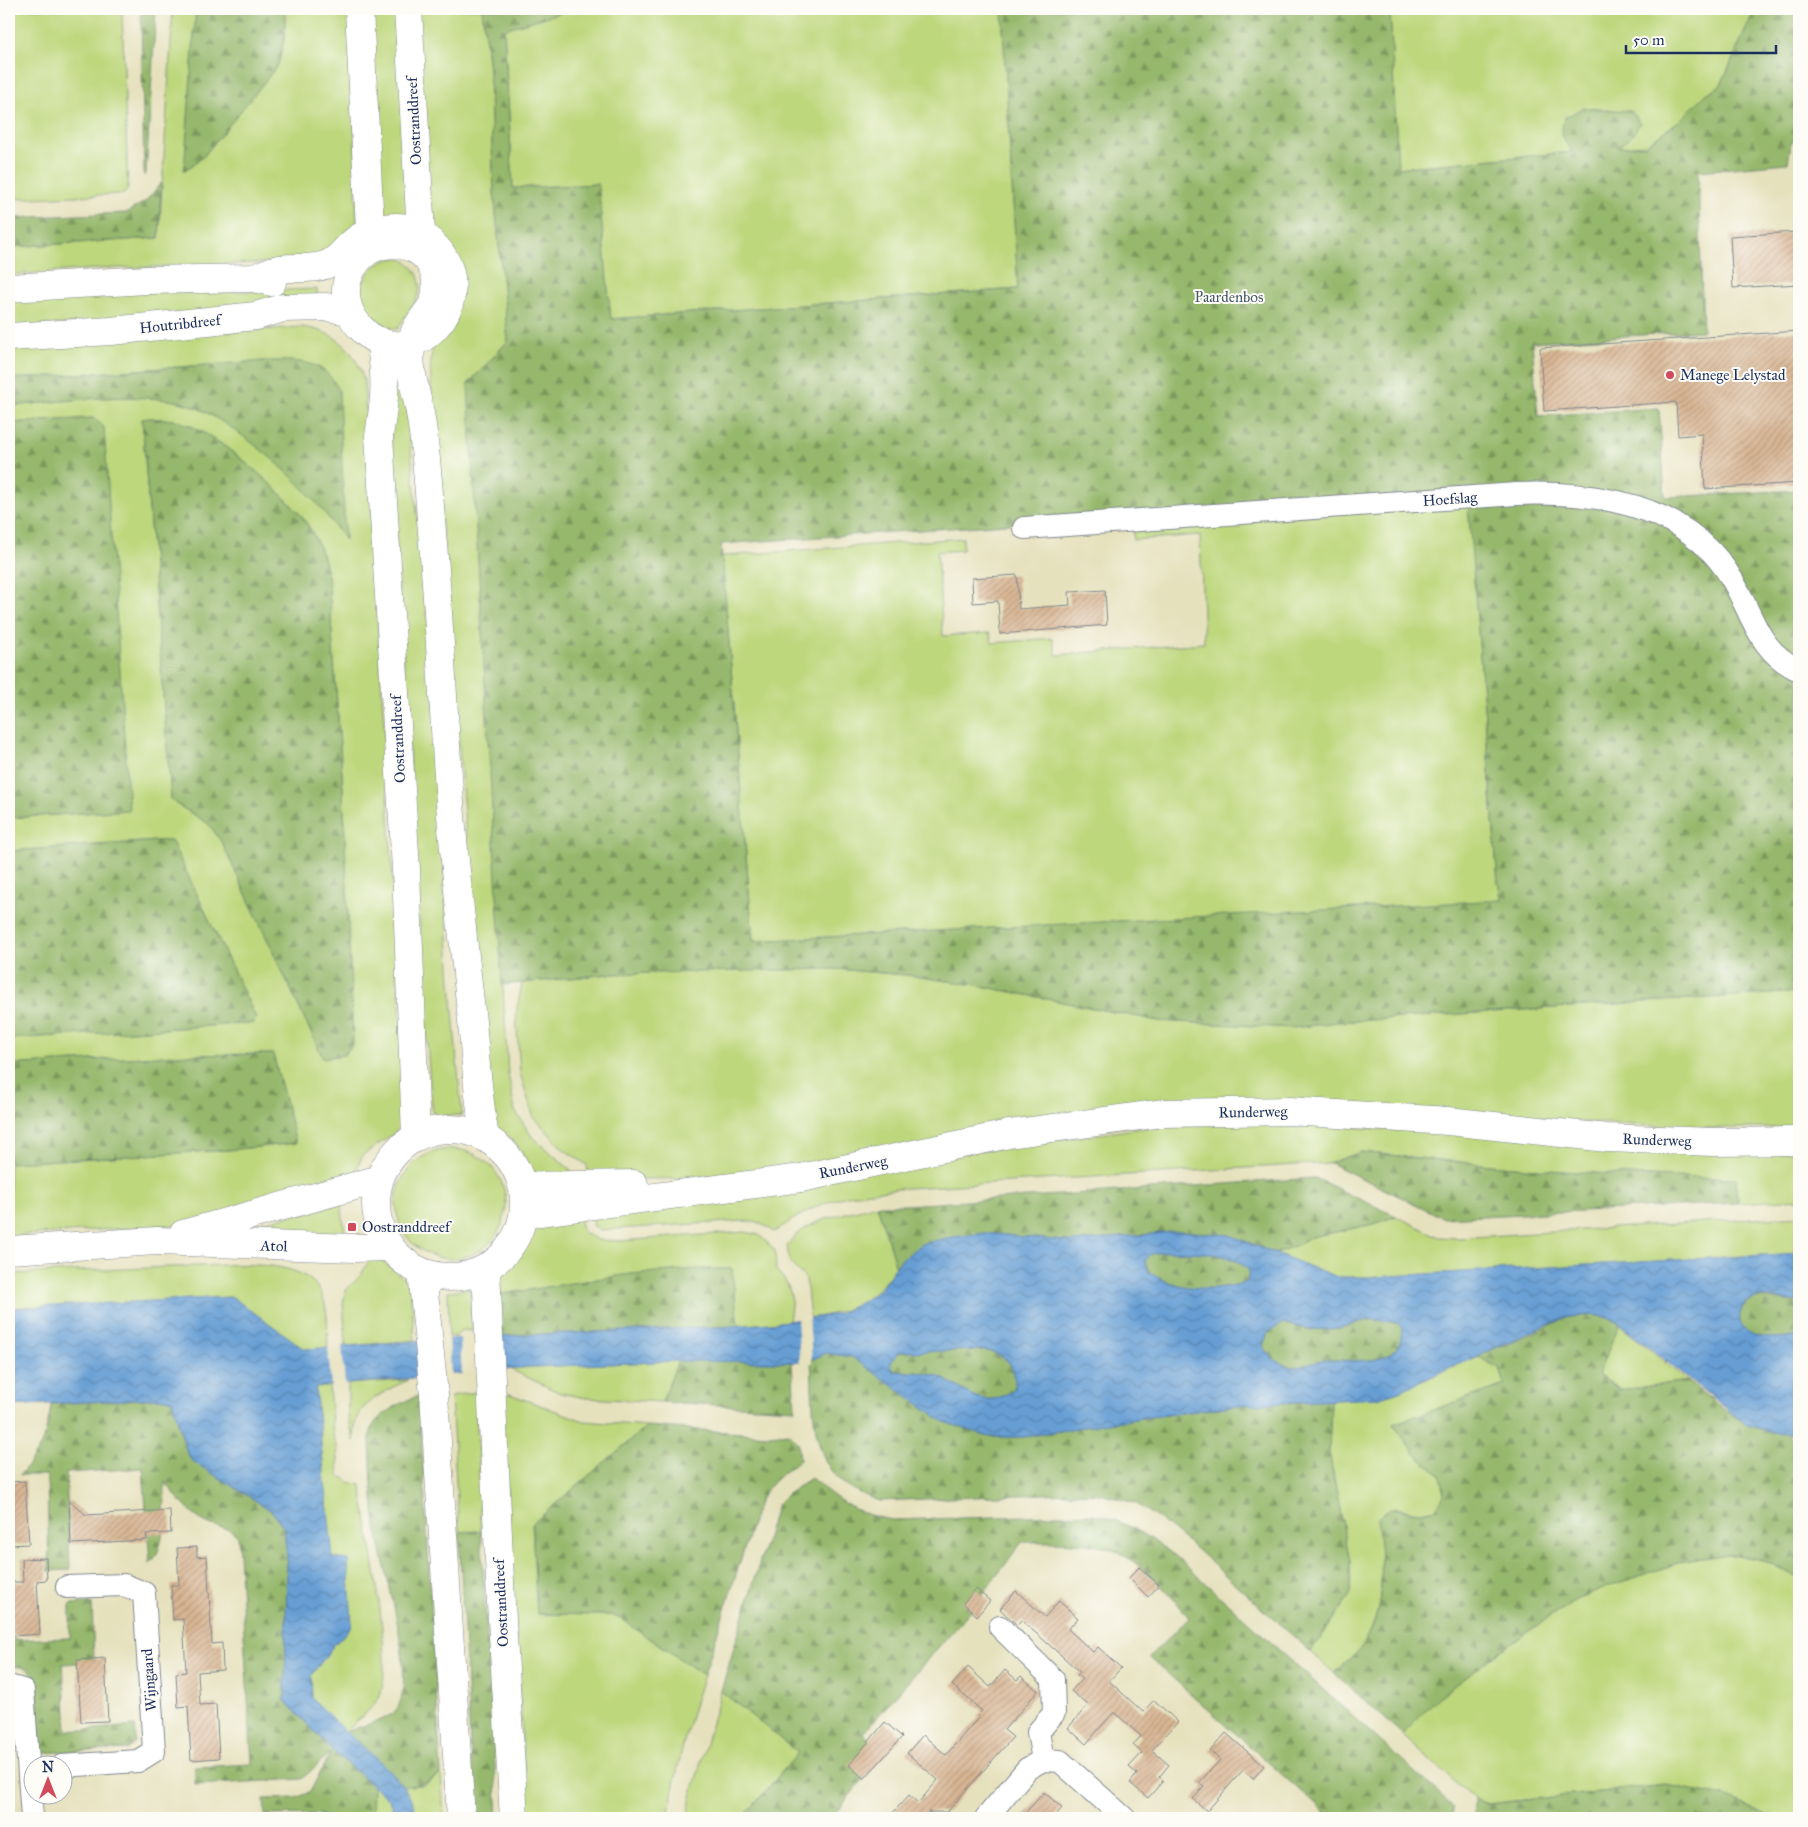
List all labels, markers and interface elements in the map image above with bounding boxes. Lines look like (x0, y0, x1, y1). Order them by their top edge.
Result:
scale bar (1626, 22, 1776, 54)
text: 50 m (1633, 31, 1665, 49)
street label: Oostranddreef (403, 74, 425, 165)
park label: Paardenbos (1195, 288, 1263, 306)
street label: Houtribdreef (139, 310, 224, 337)
place label: Manege Lelystad (1680, 366, 1786, 384)
marker: Manege Lelystad (1664, 369, 1676, 381)
street label: Hoefslag (1422, 488, 1479, 510)
street label: Oostranddreef (387, 692, 409, 783)
street label: Runderweg (1218, 1102, 1289, 1122)
street label: Runderweg (1622, 1130, 1693, 1150)
street label: Runderweg (817, 1151, 890, 1182)
place label: Oostranddreef (362, 1218, 453, 1236)
marker: Oostranddreef (346, 1221, 358, 1233)
street label: Atol (259, 1237, 289, 1255)
street label: Oostranddreef (490, 1556, 512, 1647)
street label: Wijngaard (138, 1648, 160, 1712)
north arrow (22, 1754, 72, 1804)
text: N (42, 1759, 54, 1776)

